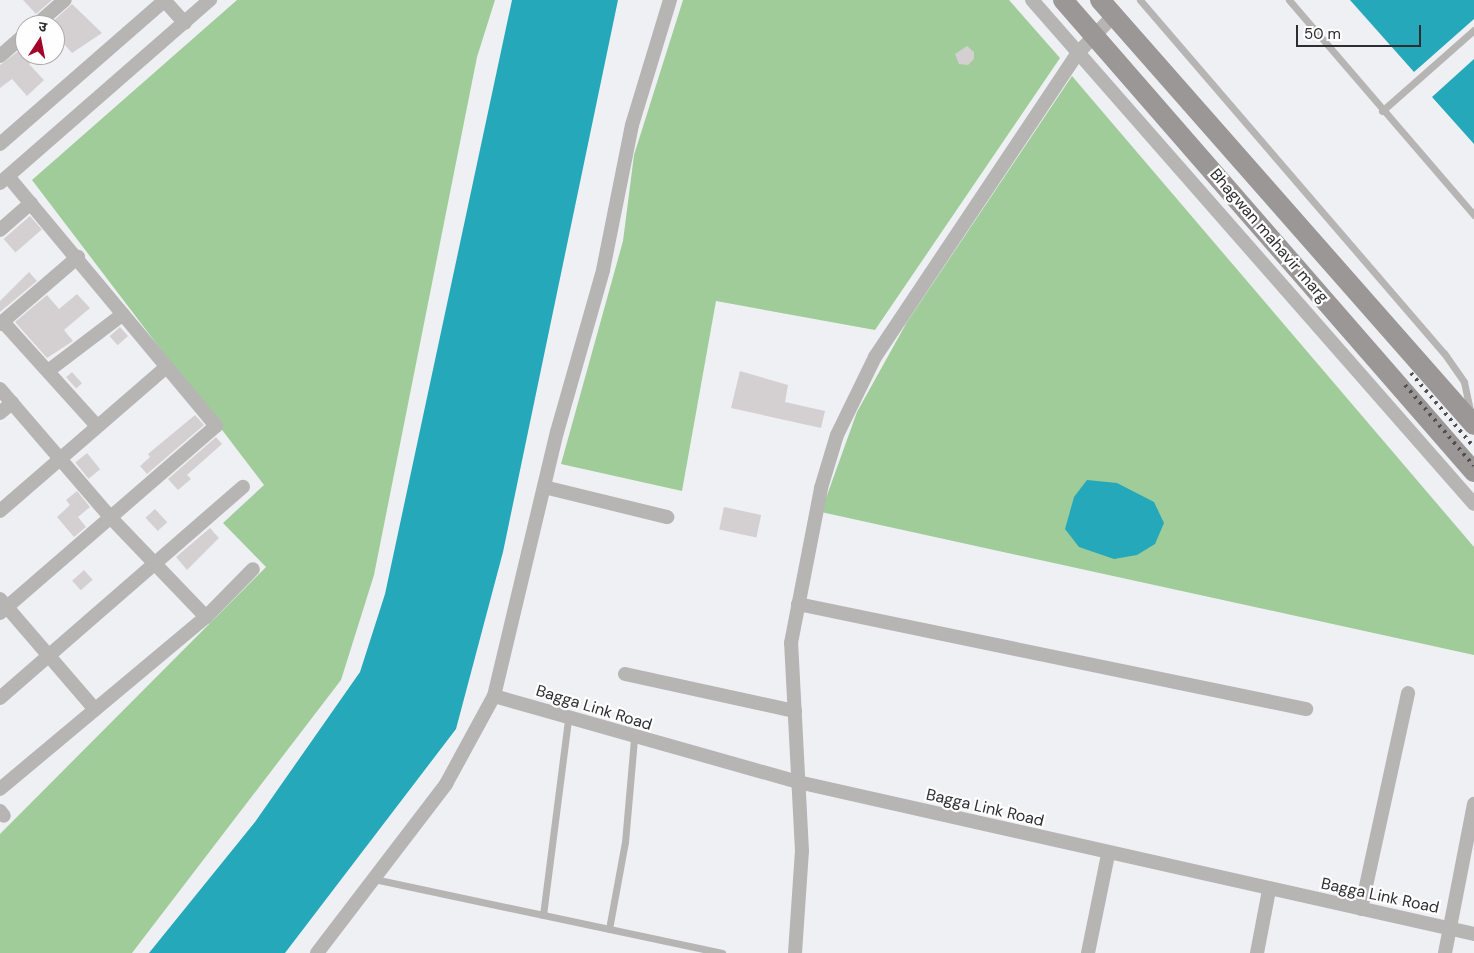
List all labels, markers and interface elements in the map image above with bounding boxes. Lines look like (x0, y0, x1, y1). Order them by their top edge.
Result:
north arrow (15, 15, 65, 65)
scale bar (1299, 15, 1424, 47)
text: उ (37, 17, 48, 36)
text: 50 m (1304, 24, 1341, 44)
street label: Bhagwan mahavir marg (1206, 165, 1332, 307)
street label: Bagga Link Road (534, 681, 654, 735)
street label: Bagga Link Road (924, 785, 1046, 831)
street label: Bagga Link Road (1319, 874, 1441, 918)

